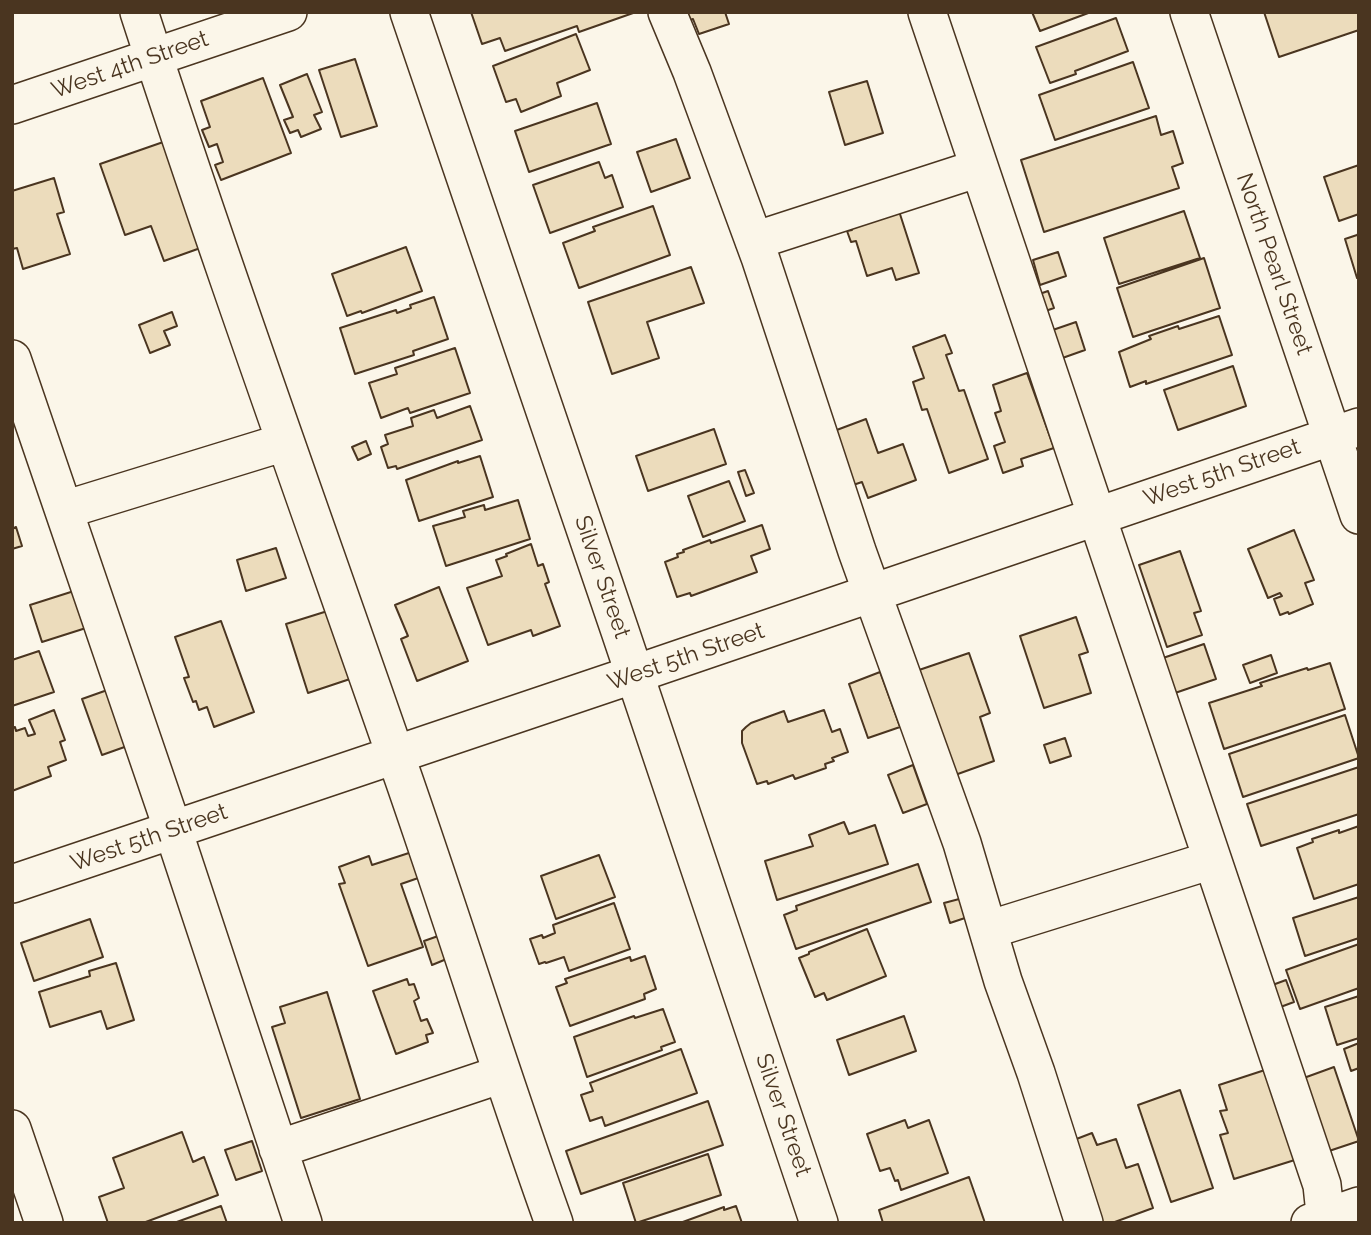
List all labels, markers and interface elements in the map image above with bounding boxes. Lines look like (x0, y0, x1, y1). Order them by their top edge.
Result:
street label: West 4th Street (48, 25, 212, 105)
street label: North Pearl Street (1230, 170, 1318, 358)
street label: West 5th Street (1140, 433, 1304, 513)
street label: Silver Street (568, 512, 636, 642)
street label: West 5th Street (604, 617, 768, 697)
street label: West 5th Street (67, 798, 231, 878)
street label: Silver Street (749, 1050, 817, 1180)

